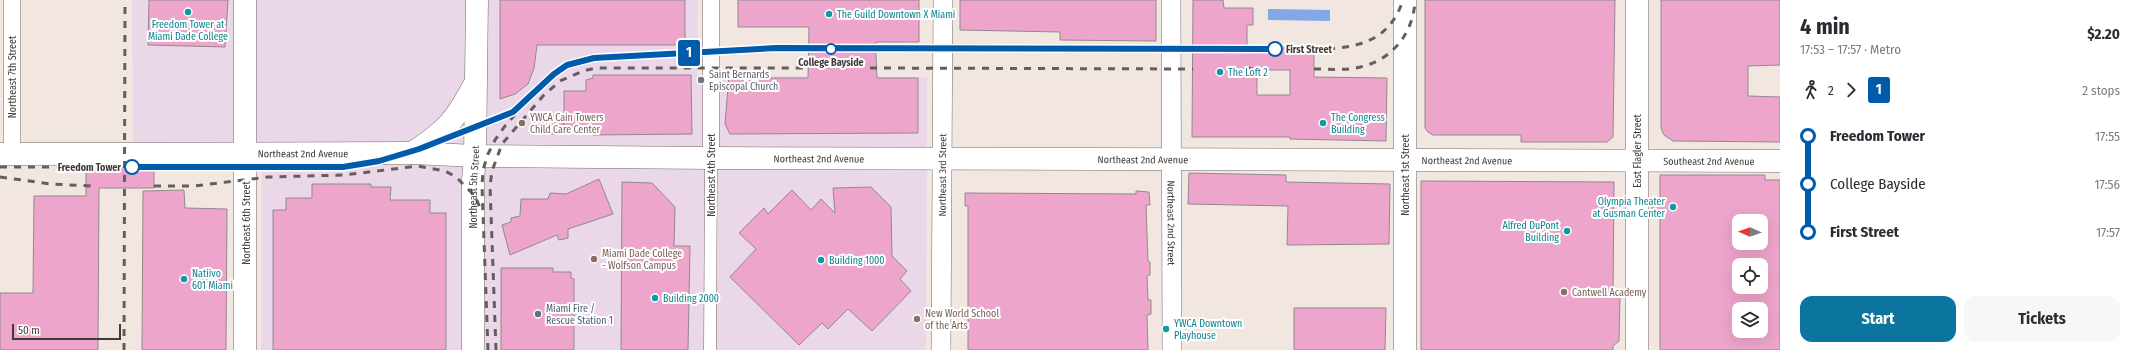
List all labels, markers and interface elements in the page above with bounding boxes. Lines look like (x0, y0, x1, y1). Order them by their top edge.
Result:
marker: Freedom Tower at Miami Dade College (183, 7, 193, 17)
marker: The Guild Downtown X Miami (824, 9, 834, 19)
place label: The Guild Downtown X Miami (837, 9, 955, 21)
text: 4 min (1800, 13, 1850, 40)
place label: Freedom Tower at Miami Dade College (148, 19, 228, 43)
text: $2.20 (2087, 25, 2120, 43)
street label: Northeast 7th Street (7, 35, 19, 118)
line badge: 1 (676, 40, 702, 66)
marker: First Street (1267, 41, 1283, 57)
text: 17:53 – 17:57 · Metro (1800, 42, 1901, 57)
marker: College Bayside (825, 43, 837, 55)
text: 1 (686, 44, 692, 61)
place label: First Street (1286, 44, 1333, 56)
place label: College Bayside (798, 57, 864, 69)
marker: The Loft 2 (1215, 67, 1225, 77)
place label: The Loft 2 (1228, 67, 1268, 79)
place label: Saint Bernards Episcopal Church (709, 69, 778, 93)
marker: Saint Bernards Episcopal Church (696, 75, 706, 85)
icon: walk (1800, 79, 1822, 101)
icon: forward (1840, 79, 1862, 101)
text: 1 (1876, 81, 1882, 98)
text: 2 (1828, 83, 1834, 98)
text: 2 stops (2082, 83, 2120, 98)
place label: YWCA Cain Towers Child Care Center (530, 112, 604, 136)
place label: The Congress Building (1331, 112, 1385, 136)
street label: East Flagler Street (1632, 113, 1644, 188)
marker: YWCA Cain Towers Child Care Center (517, 118, 527, 128)
marker: The Congress Building (1318, 118, 1328, 128)
text: Freedom Tower (1830, 127, 1925, 145)
text: 17:55 (2095, 129, 2120, 144)
street label: Northeast 4th Street (706, 133, 718, 217)
street label: Northeast 3rd Street (937, 133, 949, 217)
street label: Northeast 1st Street (1400, 134, 1412, 216)
street label: Northeast 5th Street (468, 145, 482, 229)
street label: Northeast 2nd Avenue (258, 148, 348, 160)
street label: Northeast 2nd Avenue (774, 153, 864, 165)
street label: Northeast 2nd Avenue (1098, 154, 1188, 166)
street label: Northeast 2nd Avenue (1422, 155, 1512, 167)
street label: Southeast 2nd Avenue (1663, 156, 1755, 168)
marker: Freedom Tower (124, 159, 140, 175)
place label: Freedom Tower (58, 162, 121, 174)
text: College Bayside (1830, 175, 1926, 193)
text: 17:56 (2094, 177, 2120, 192)
street label: Northeast 2nd Street (1165, 180, 1177, 266)
street label: Northeast 6th Street (241, 181, 253, 265)
place label: Olympia Theater at Gusman Center (1592, 196, 1666, 220)
marker: Olympia Theater at Gusman Center (1668, 202, 1678, 212)
north arrow (1732, 214, 1768, 250)
map controls (1732, 214, 1768, 338)
place label: Alfred DuPont Building (1502, 220, 1560, 244)
text: First Street (1830, 223, 1899, 241)
text: 17:57 (2096, 225, 2120, 240)
marker: Alfred DuPont Building (1562, 226, 1572, 236)
place label: Miami Dade College - Wolfson Campus (602, 248, 682, 272)
marker: Miami Dade College - Wolfson Campus (589, 254, 599, 264)
marker: Building 1000 (816, 255, 826, 265)
place label: Building 1000 (829, 255, 885, 267)
button: locate (1732, 258, 1768, 294)
place label: Natiivo 601 Miami (192, 268, 233, 292)
marker: Natiivo 601 Miami (179, 274, 189, 284)
marker: Cantwell Academy (1559, 287, 1569, 297)
place label: Cantwell Academy (1572, 287, 1647, 299)
marker: Building 2000 (650, 293, 660, 303)
place label: Building 2000 (663, 293, 719, 305)
button: Start (1800, 296, 1956, 342)
button: Tickets (1964, 296, 2120, 342)
button: layers (1732, 302, 1768, 338)
place label: Miami Fire / Rescue Station 1 (546, 303, 613, 327)
place label: New World School of the Arts (925, 308, 999, 332)
marker: Miami Fire / Rescue Station 1 (533, 309, 543, 319)
marker: New World School of the Arts (912, 314, 922, 324)
place label: YWCA Downtown Playhouse (1174, 318, 1242, 342)
scale bar (12, 322, 121, 341)
text: 50 m (18, 324, 40, 337)
marker: YWCA Downtown Playhouse (1161, 324, 1171, 334)

